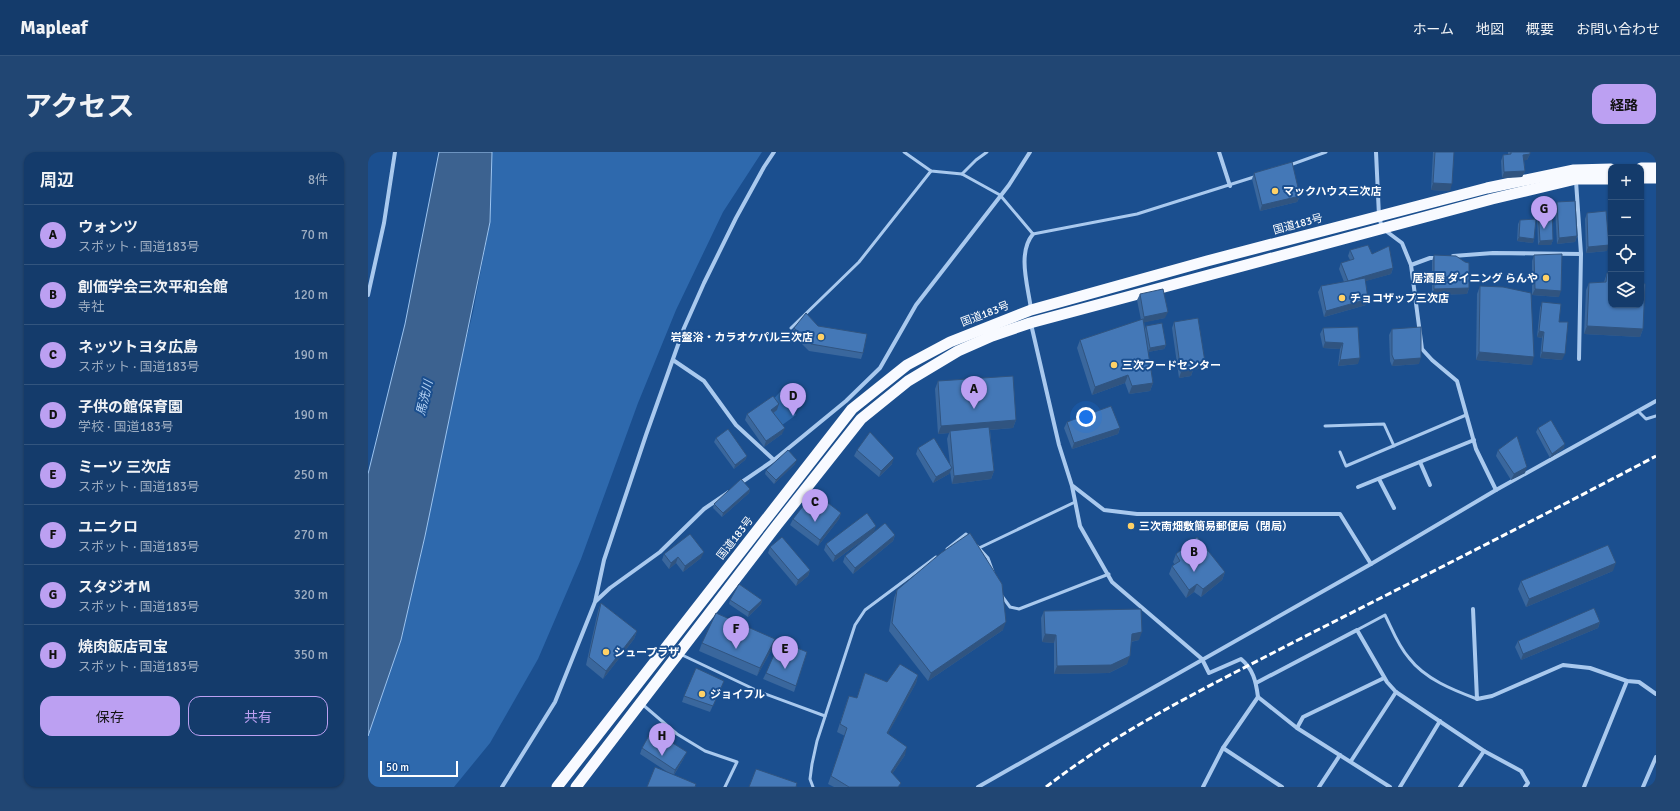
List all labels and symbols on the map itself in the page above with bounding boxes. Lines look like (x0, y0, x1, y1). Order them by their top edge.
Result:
place label: マックハウス三次店 (1283, 185, 1381, 198)
marker: マックハウス三次店 (1270, 186, 1280, 196)
pin: G (1531, 196, 1557, 229)
street label: 国道183号 (1272, 211, 1324, 237)
place label: 居酒屋 ダイニング らんや (1412, 272, 1538, 285)
marker: 居酒屋 ダイニング らんや (1541, 273, 1551, 283)
place label: チョコザップ三次店 (1350, 292, 1449, 305)
marker: チョコザップ三次店 (1337, 293, 1347, 303)
street label: 国道183号 (959, 299, 1011, 329)
place label: 岩盤浴・カラオケパル三次店 (670, 331, 813, 344)
marker: 岩盤浴・カラオケパル三次店 (816, 332, 826, 342)
place label: 三次フードセンター (1122, 359, 1221, 372)
marker: 三次フードセンター (1109, 360, 1119, 370)
pin: A (961, 376, 987, 409)
water label: 馬洗川 (414, 377, 437, 417)
pin: D (780, 383, 806, 416)
your location (1076, 407, 1096, 427)
pin: C (802, 489, 828, 522)
street label: 国道183号 (714, 514, 756, 562)
place label: 三次南畑敷簡易郵便局（閉局） (1139, 520, 1293, 533)
marker: 三次南畑敷簡易郵便局（閉局） (1126, 521, 1136, 531)
pin: B (1181, 539, 1207, 572)
pin: F (723, 616, 749, 649)
pin: E (772, 636, 798, 669)
place label: シュープラザ (614, 646, 679, 659)
marker: シュープラザ (601, 647, 611, 657)
place label: ジョイフル (710, 688, 765, 701)
marker: ジョイフル (697, 689, 707, 699)
pin: H (649, 723, 675, 756)
scale bar (380, 759, 458, 778)

